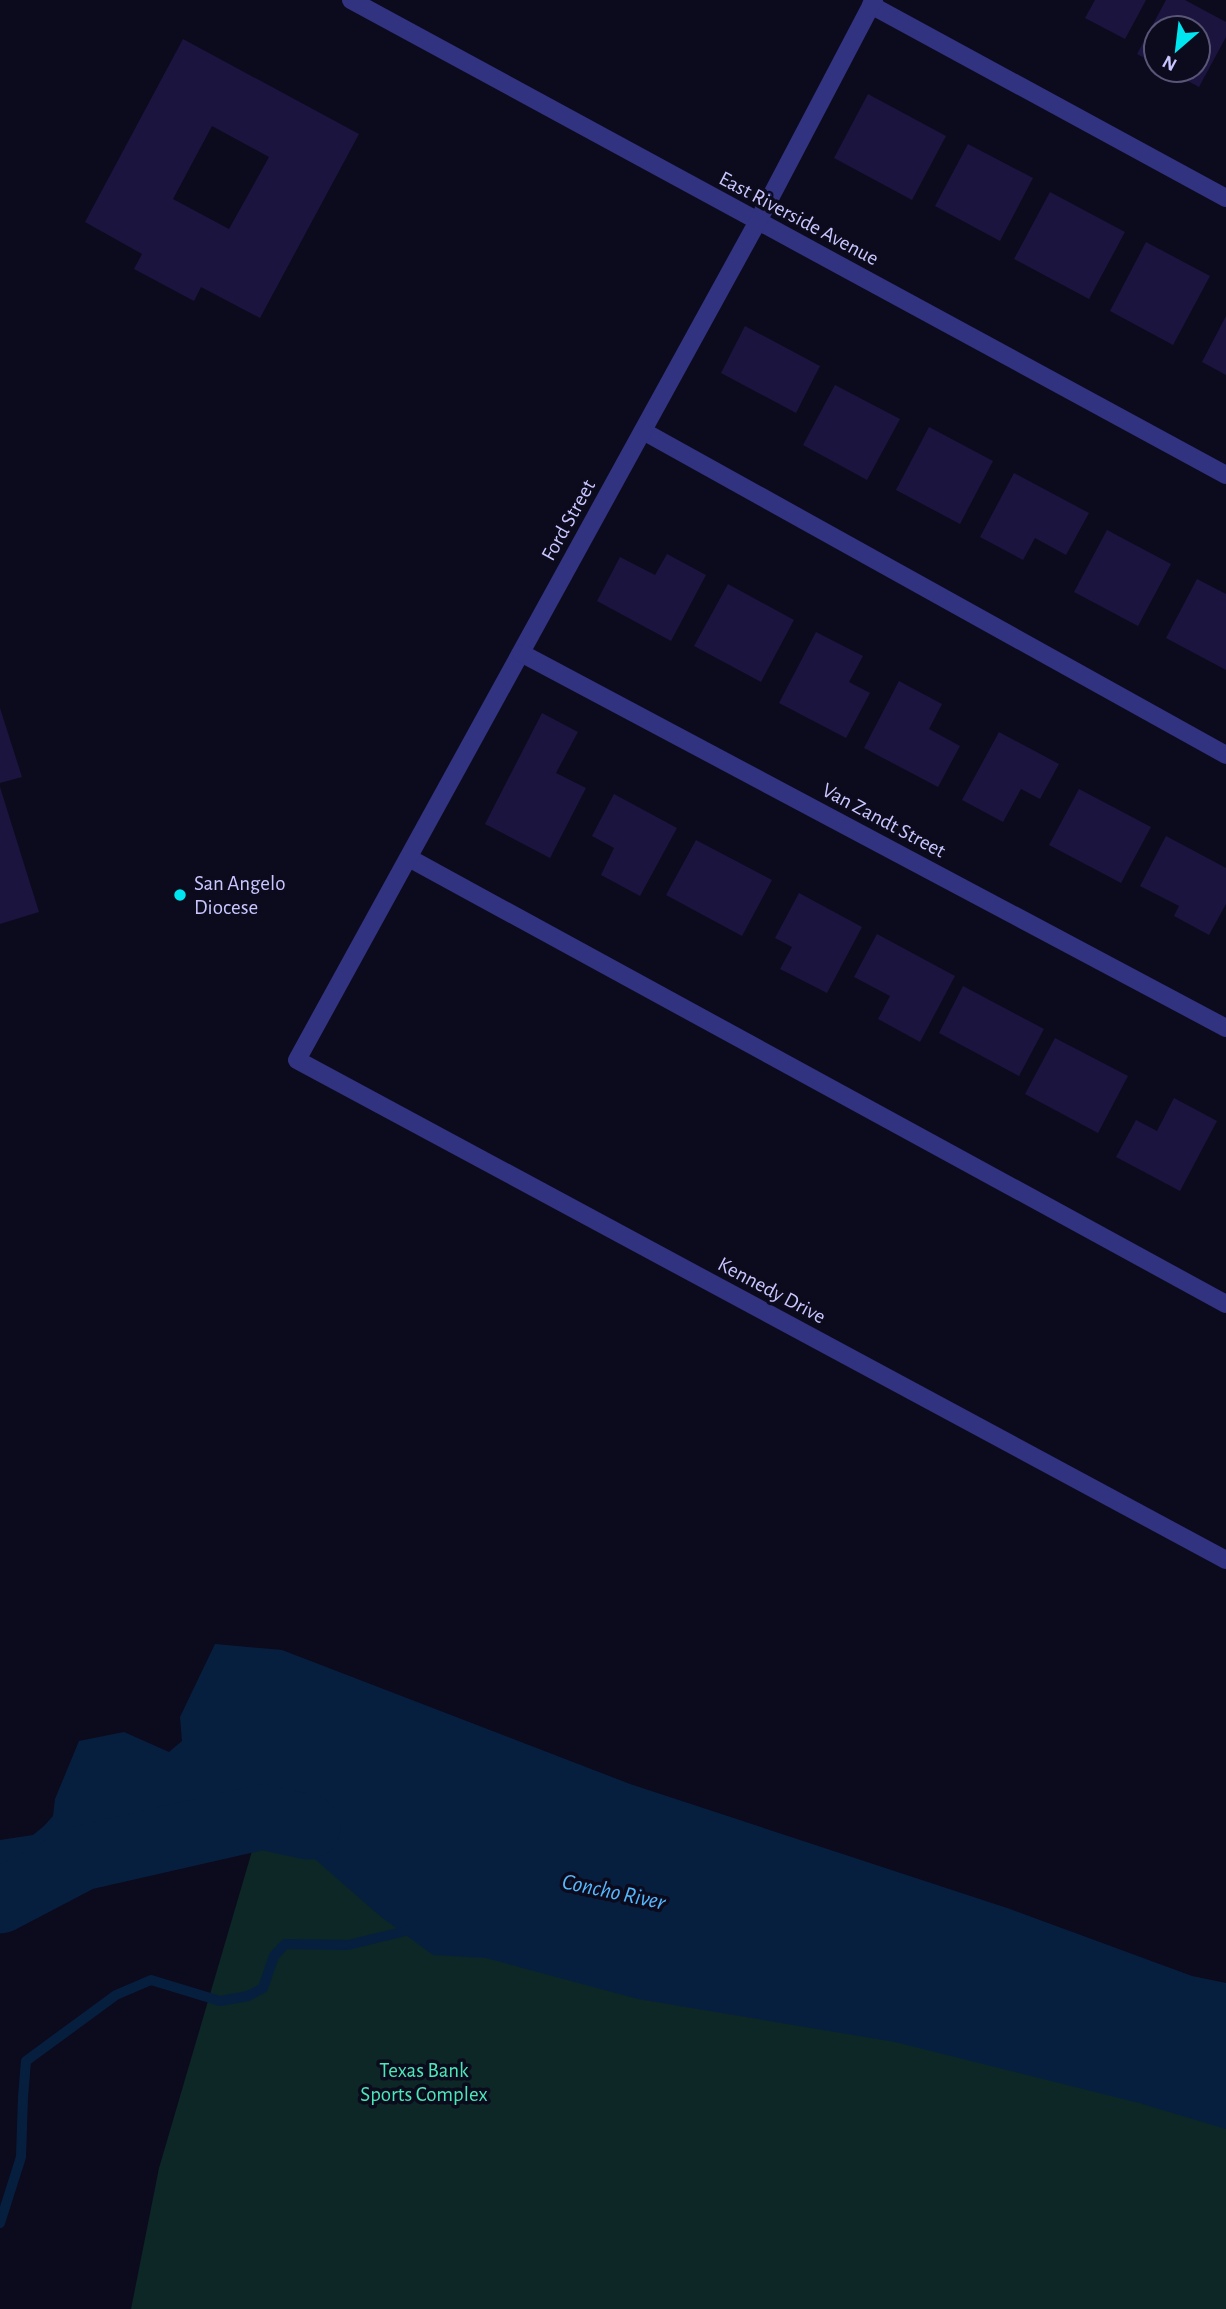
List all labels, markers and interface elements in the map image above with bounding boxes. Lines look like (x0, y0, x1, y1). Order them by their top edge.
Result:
north arrow (1142, 14, 1212, 84)
text: N (1159, 51, 1180, 74)
street label: East Riverside Avenue (716, 168, 882, 269)
street label: Ford Street (538, 476, 599, 564)
street label: Van Zandt Street (819, 779, 949, 862)
place label: San Angelo Diocese (194, 873, 285, 918)
marker: San Angelo Diocese (172, 887, 188, 903)
street label: Kennedy Drive (714, 1253, 829, 1328)
water label: Concho River (560, 1870, 668, 1915)
park label: Texas Bank Sports Complex (360, 2060, 488, 2105)

